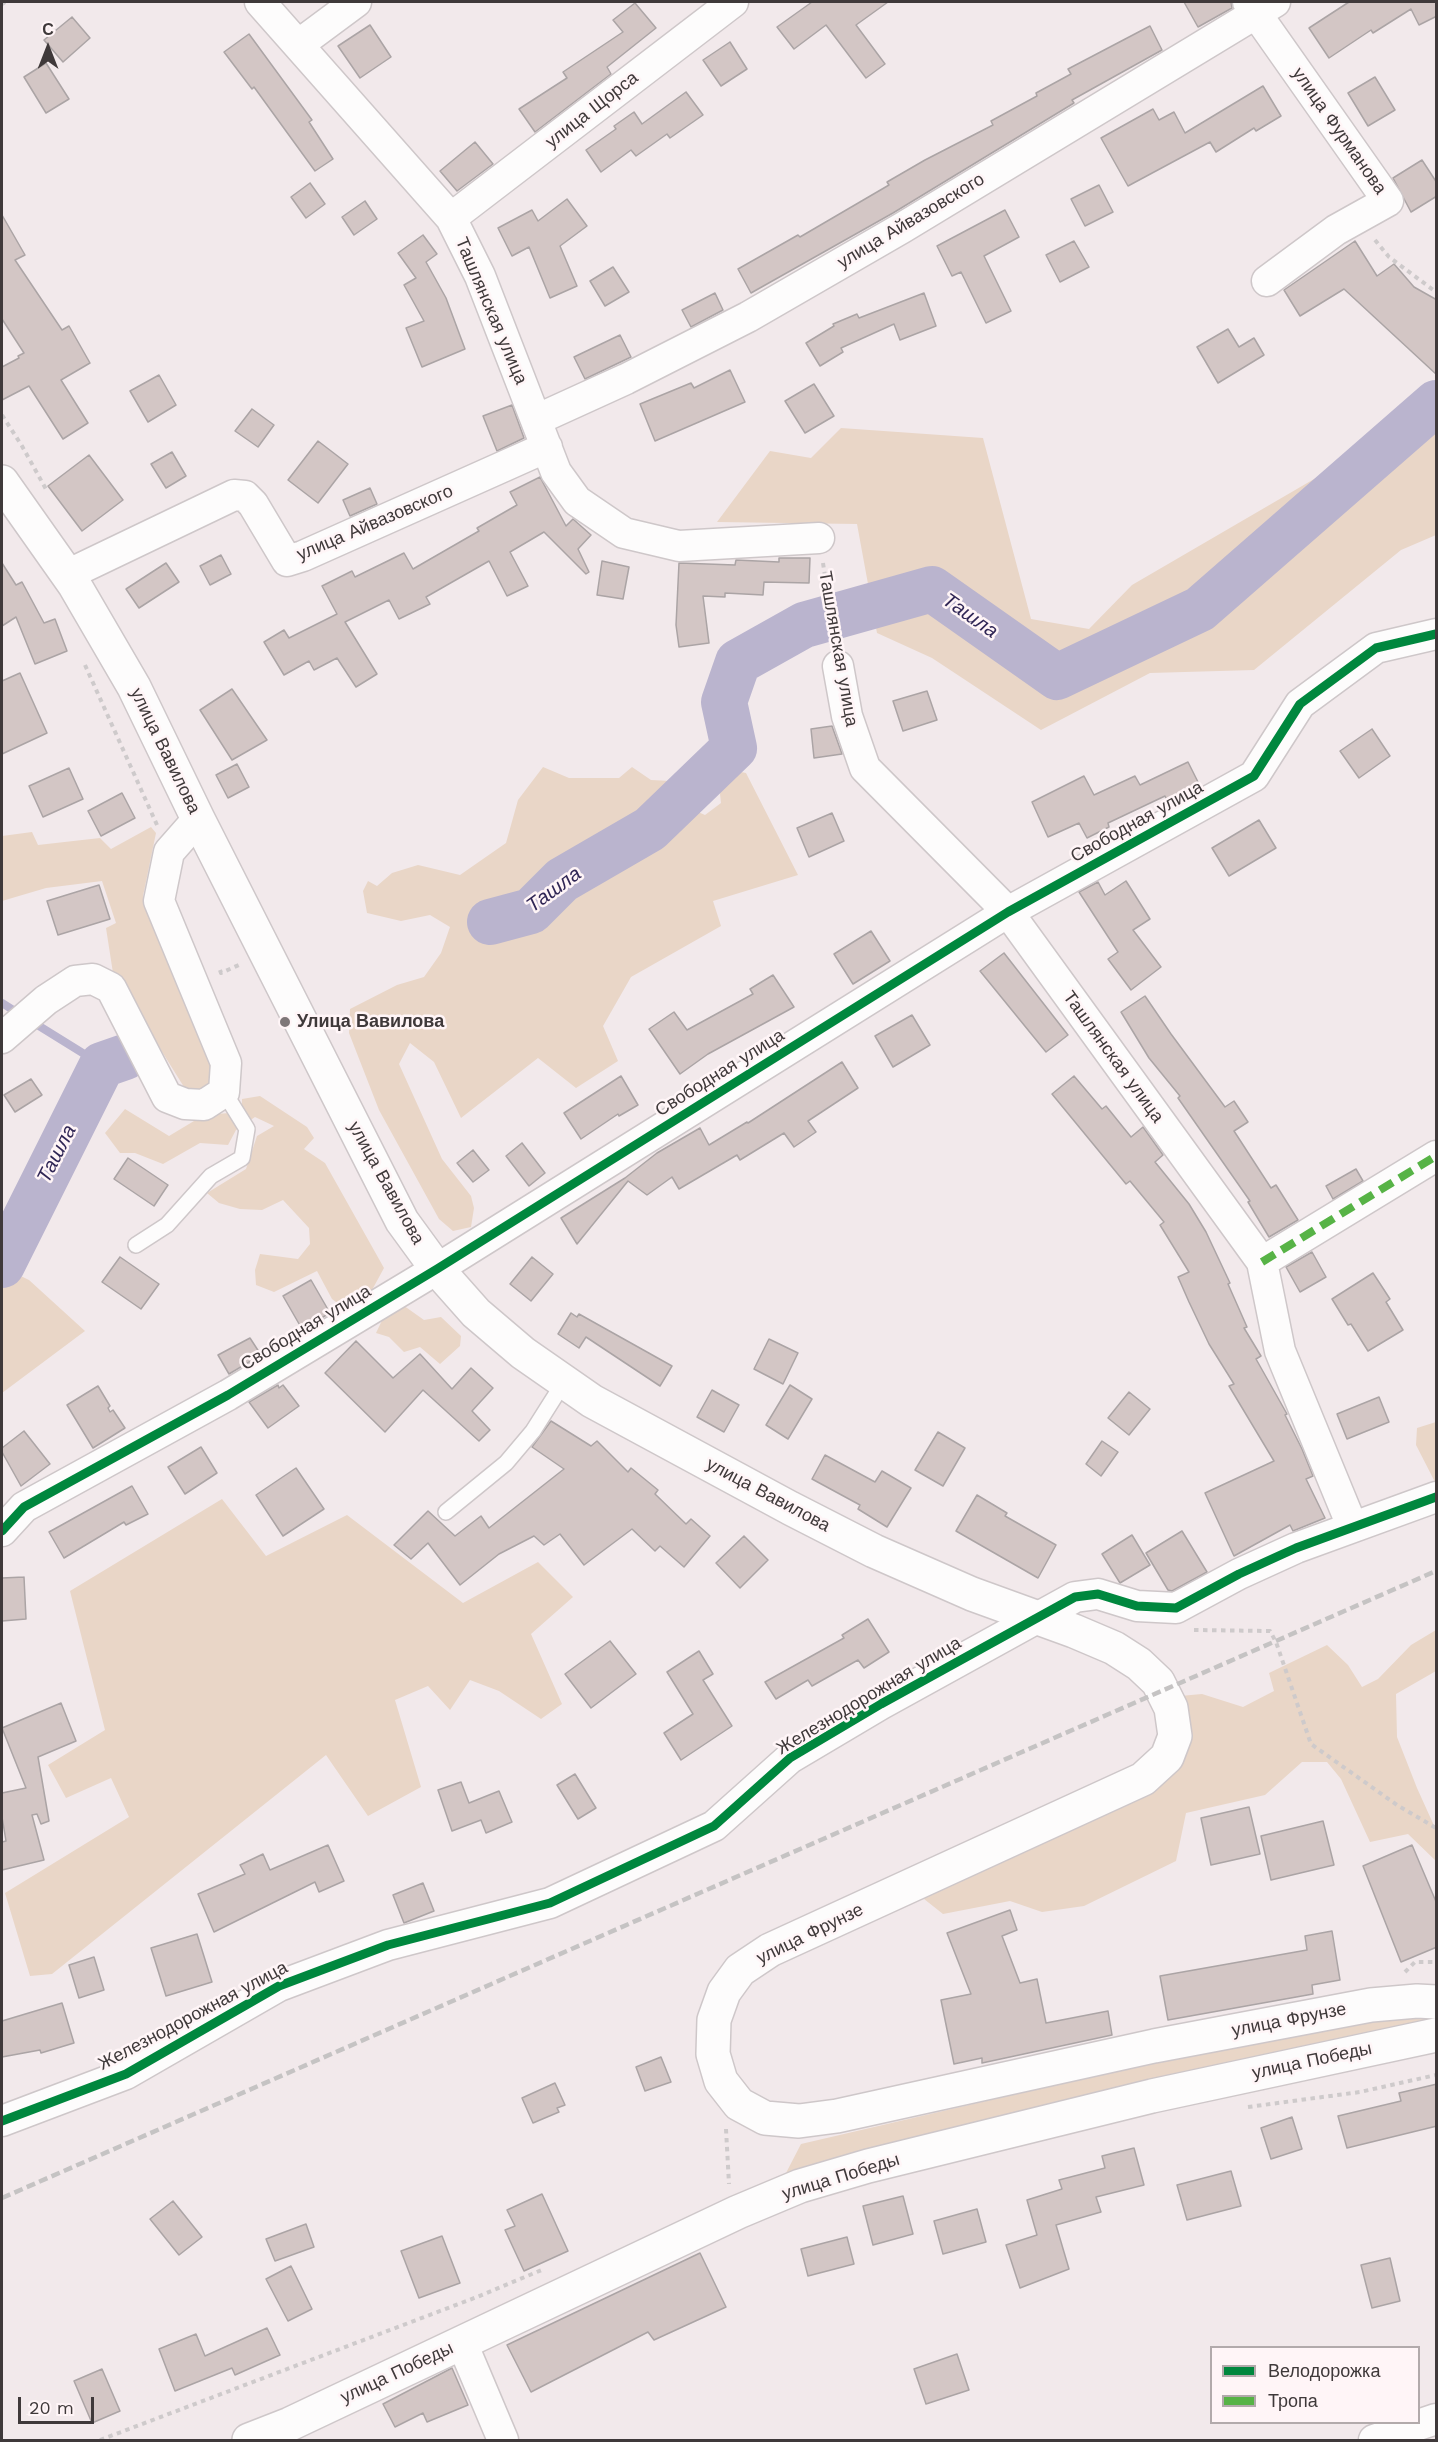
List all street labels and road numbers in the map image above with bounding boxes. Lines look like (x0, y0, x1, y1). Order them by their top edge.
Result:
street label: улица Фурманова (1287, 63, 1391, 199)
street label: улица Щорса (541, 67, 643, 153)
street label: улица Айвазовского (834, 169, 988, 273)
street label: Ташлянская улица (450, 234, 532, 388)
street label: улица Айвазовского (294, 480, 456, 566)
street label: Ташлянская улица (814, 570, 862, 728)
street label: улица Вавилова (125, 685, 205, 817)
street label: Свободная улица (1067, 777, 1207, 867)
street label: Ташлянская улица (1058, 987, 1168, 1127)
street label: Свободная улица (651, 1025, 789, 1121)
street label: улица Вавилова (343, 1118, 429, 1248)
street label: Свободная улица (237, 1281, 375, 1375)
street label: улица Вавилова (702, 1453, 834, 1537)
street label: Железнодорожная улица (773, 1632, 965, 1760)
street label: улица Фрунзе (753, 1899, 867, 1969)
street label: Железнодорожная улица (95, 1957, 291, 2075)
street label: улица Фрунзе (1230, 1998, 1348, 2042)
street label: улица Победы (1250, 2038, 1374, 2084)
street label: улица Победы (780, 2149, 902, 2205)
street label: улица Победы (337, 2337, 457, 2409)

